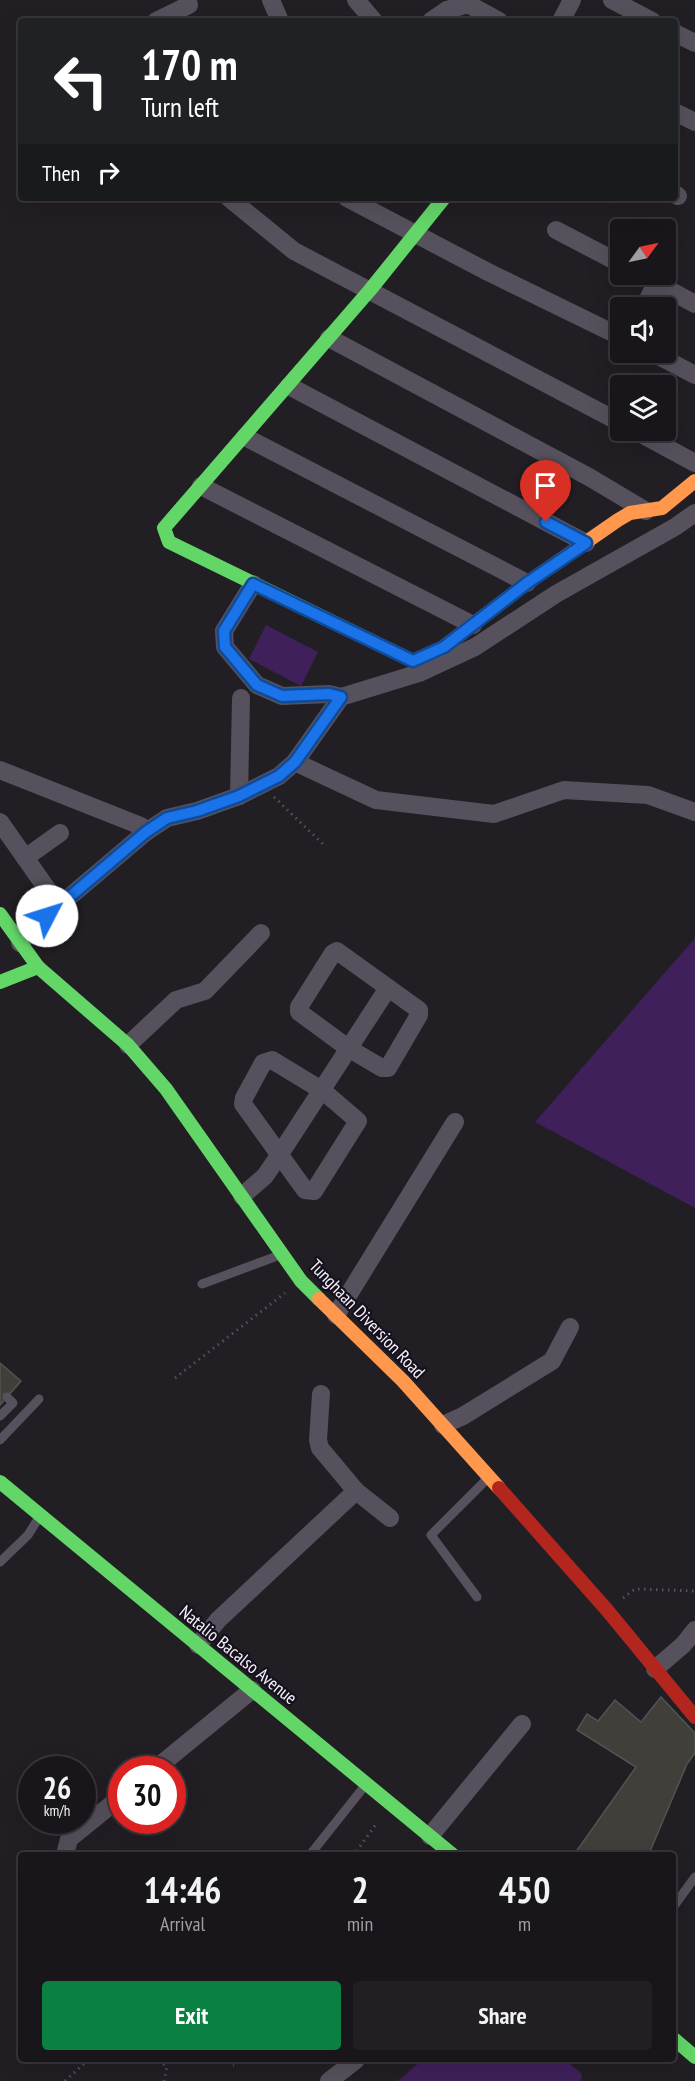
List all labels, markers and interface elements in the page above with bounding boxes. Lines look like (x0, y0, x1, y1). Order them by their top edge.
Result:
text: 170 m (141, 37, 238, 92)
icon: left (42, 42, 120, 120)
text: Turn left (141, 90, 219, 124)
icon: right (92, 156, 125, 189)
text: Then (42, 159, 80, 187)
north arrow (610, 219, 676, 285)
map controls (610, 219, 676, 441)
button: sound (610, 297, 676, 363)
button: layers (610, 375, 676, 441)
pin (520, 460, 571, 522)
icon: arrive (529, 469, 562, 502)
position arrow (15, 884, 79, 948)
street label: Tunghaan Diversion Road (305, 1254, 430, 1383)
street label: Natalio Bacalso Avenue (175, 1600, 302, 1709)
speed limit sign: 30 (108, 1756, 186, 1834)
text: 26 (43, 1768, 71, 1807)
text: km/h (44, 1801, 70, 1820)
text: 14:46 (144, 1866, 221, 1913)
text: 2 (351, 1866, 369, 1913)
text: 450 (499, 1866, 550, 1913)
text: Arrival (160, 1911, 205, 1937)
text: min (347, 1911, 373, 1937)
text: m (518, 1911, 531, 1937)
button: Exit (42, 1981, 341, 2050)
button: Share (353, 1981, 652, 2050)

